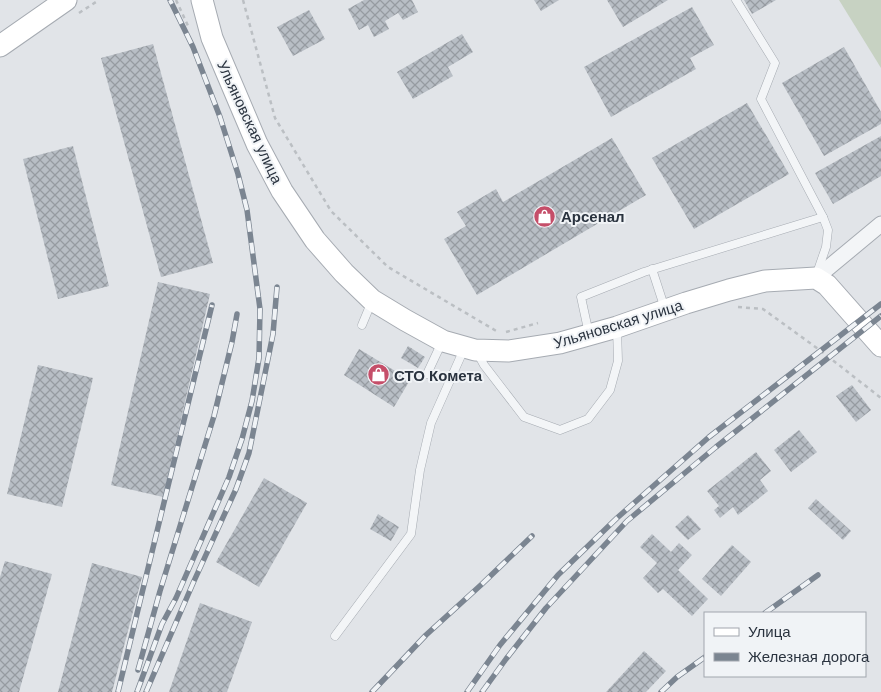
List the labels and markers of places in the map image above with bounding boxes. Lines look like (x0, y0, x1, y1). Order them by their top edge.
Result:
shop icon: Арсенал (533, 204, 557, 228)
place label: Арсенал (561, 208, 625, 225)
shop icon: СТО Комета (366, 363, 390, 387)
place label: СТО Комета (394, 367, 483, 384)

